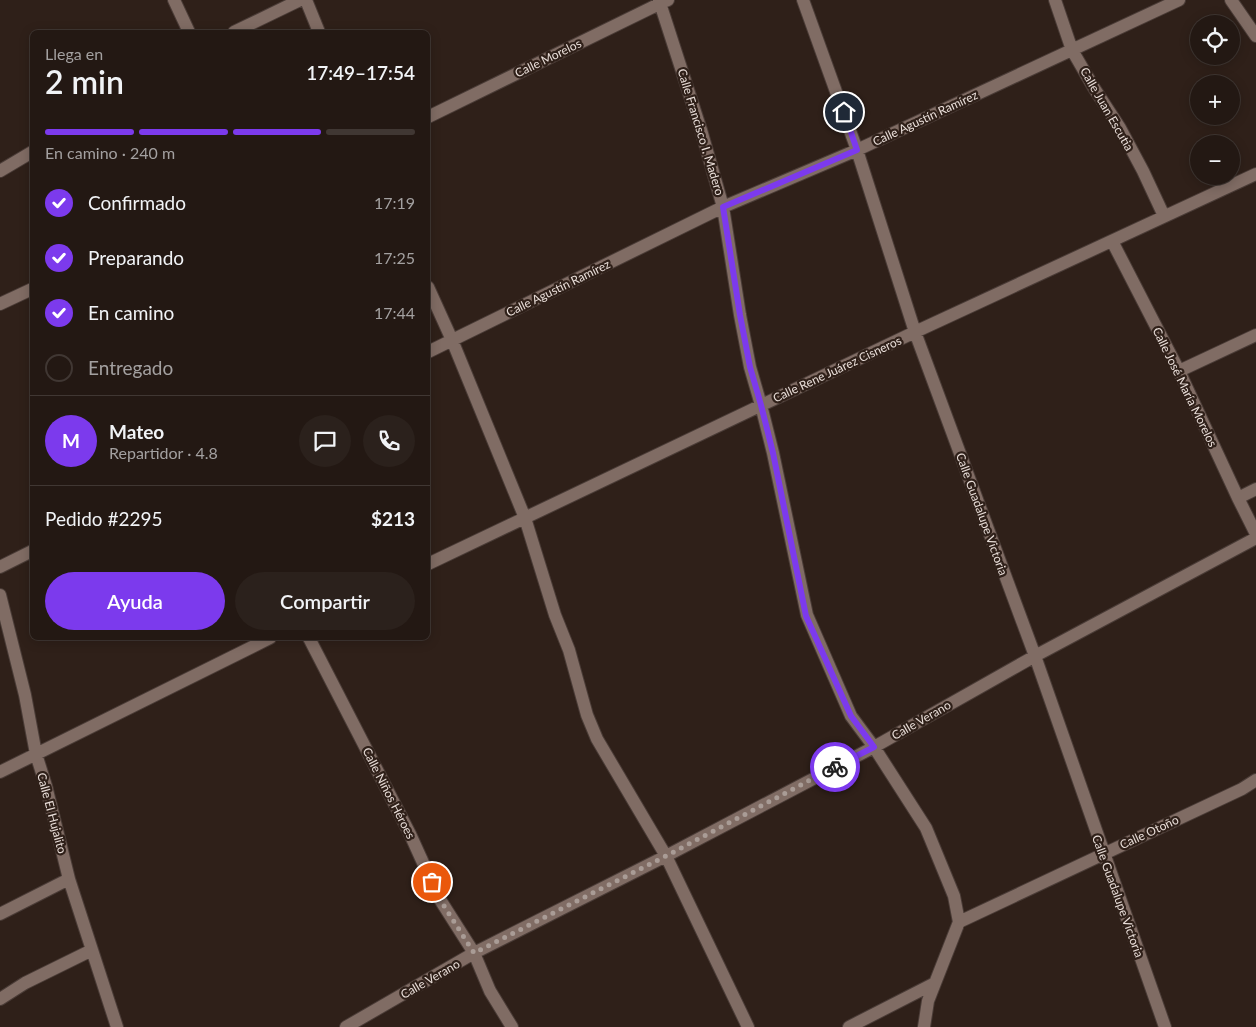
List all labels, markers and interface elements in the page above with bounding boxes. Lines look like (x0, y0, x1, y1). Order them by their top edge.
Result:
map controls (1190, 15, 1240, 185)
button: locate (1190, 15, 1240, 65)
street label: Calle Morelos (512, 35, 584, 81)
text: Llega en (45, 44, 103, 63)
text: 17:49–17:54 (306, 61, 415, 84)
text: 2 min (45, 62, 124, 101)
street label: Calle Juan Escutia (1077, 65, 1137, 153)
street label: Calle Francisco I. Madero (675, 67, 727, 197)
button: + (1190, 75, 1240, 125)
street label: Calle Agustín Ramírez (870, 87, 980, 149)
pin (823, 91, 865, 133)
icon: home (830, 98, 858, 126)
button: − (1190, 135, 1240, 185)
text: En camino · 240 m (45, 143, 175, 162)
icon: check (45, 189, 73, 217)
text: Confirmado (88, 191, 186, 214)
text: 17:19 (374, 193, 415, 212)
icon: check (45, 244, 73, 272)
text: Preparando (88, 246, 184, 269)
text: 17:25 (374, 248, 415, 267)
street label: Calle Agustín Ramírez (503, 256, 613, 320)
icon: check (45, 299, 73, 327)
text: En camino (88, 301, 174, 324)
text: 17:44 (374, 303, 415, 322)
street label: Calle José María Morelos (1149, 325, 1221, 449)
street label: Calle Rene Juárez Cisneros (770, 333, 904, 405)
text: Entregado (88, 356, 173, 379)
button: chat (299, 415, 351, 467)
button: phone (363, 415, 415, 467)
text: Mateo (109, 420, 164, 443)
text: M (62, 429, 80, 452)
text: Repartidor · 4.8 (109, 443, 218, 462)
street label: Calle Guadalupe Victoria (953, 451, 1011, 577)
text: Pedido #2295 (45, 507, 163, 530)
text: $213 (371, 507, 415, 530)
button: Ayuda (45, 572, 225, 630)
button: Compartir (235, 572, 415, 630)
street label: Calle Verano (889, 697, 953, 743)
courier (810, 742, 860, 792)
street label: Calle Niños Héroes (359, 745, 419, 841)
icon: bike (821, 753, 849, 781)
street label: Calle El Hujalito (34, 771, 70, 855)
street label: Calle Otoño (1117, 812, 1181, 852)
street label: Calle Guadalupe Victoria (1089, 833, 1147, 959)
pin (411, 861, 453, 903)
icon: bag (418, 868, 446, 896)
street label: Calle Verano (398, 956, 462, 1002)

